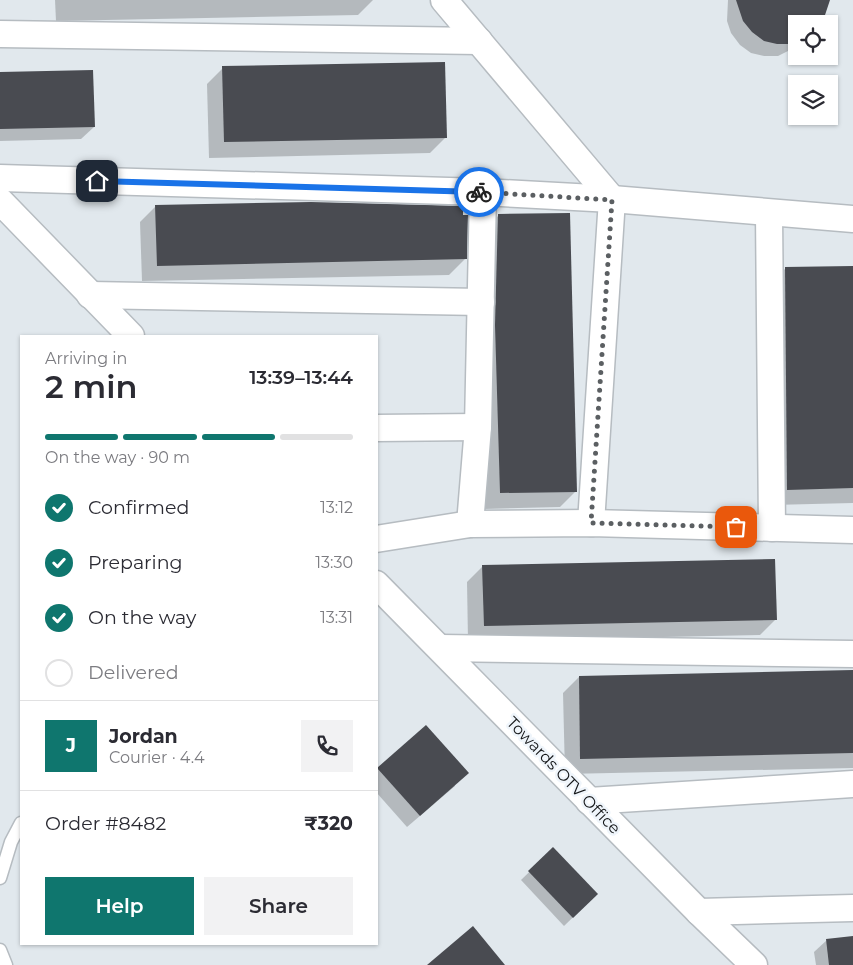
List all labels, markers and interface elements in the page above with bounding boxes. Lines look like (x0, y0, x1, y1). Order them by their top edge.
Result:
map controls (788, 15, 838, 125)
button: locate (788, 15, 838, 65)
button: layers (788, 75, 838, 125)
pin (76, 160, 118, 202)
icon: home (83, 167, 111, 195)
courier (454, 167, 504, 217)
icon: bike (465, 178, 493, 206)
text: Arriving in (45, 349, 127, 368)
text: 13:39–13:44 (249, 366, 353, 389)
text: 2 min (45, 367, 137, 406)
text: On the way · 90 m (45, 448, 190, 467)
icon: check (45, 494, 73, 522)
text: Confirmed (88, 496, 189, 519)
text: 13:12 (320, 498, 353, 517)
pin (715, 506, 757, 548)
icon: bag (722, 513, 750, 541)
icon: check (45, 549, 73, 577)
text: Preparing (88, 551, 183, 574)
text: 13:30 (315, 553, 353, 572)
icon: check (45, 604, 73, 632)
text: On the way (88, 606, 196, 629)
text: 13:31 (320, 608, 353, 627)
text: Delivered (88, 661, 179, 684)
street label: Towards OTV Office (503, 713, 624, 838)
button: phone (301, 720, 353, 772)
text: Jordan (109, 725, 178, 748)
text: J (66, 734, 76, 757)
text: Courier · 4.4 (109, 748, 205, 767)
text: Order #8482 (45, 812, 166, 835)
text: ₹320 (304, 812, 353, 835)
button: Help (45, 877, 194, 935)
button: Share (204, 877, 353, 935)

